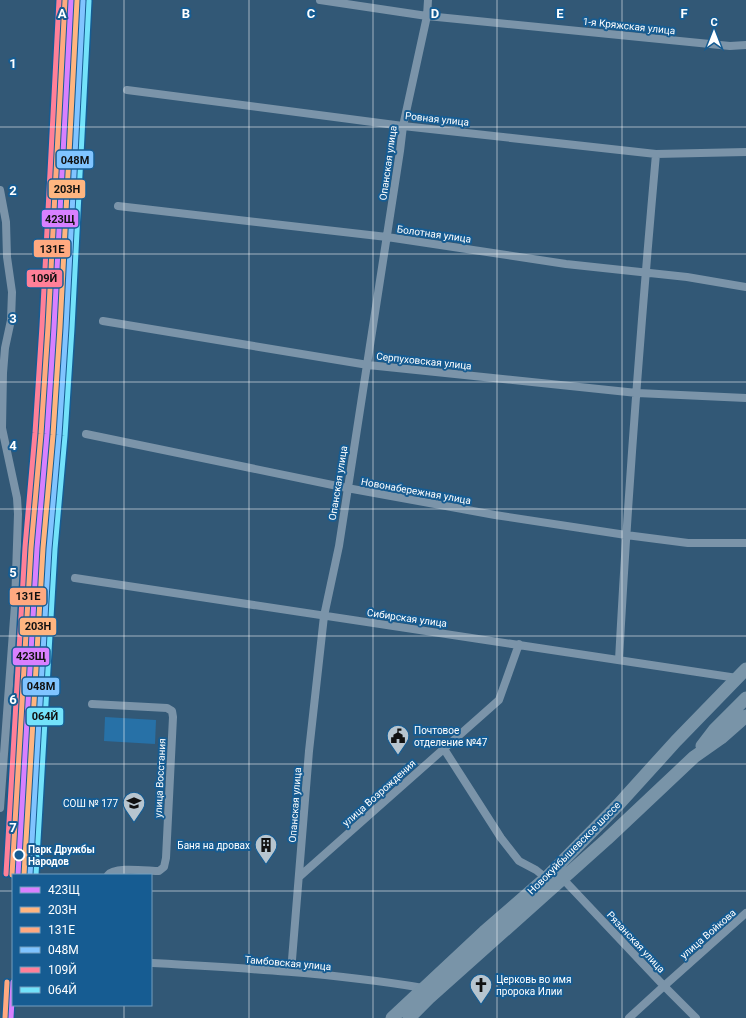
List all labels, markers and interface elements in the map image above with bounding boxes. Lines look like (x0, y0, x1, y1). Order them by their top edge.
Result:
text: A (58, 6, 67, 21)
text: B (182, 6, 190, 21)
text: C (307, 6, 316, 21)
text: D (431, 6, 439, 21)
text: E (556, 6, 564, 21)
text: F (680, 6, 688, 21)
north arrow (694, 12, 734, 52)
street label: 1-я Кряжская улица (582, 16, 676, 36)
text: С (710, 16, 718, 29)
text: 1 (9, 56, 17, 71)
street label: Ровная улица (404, 110, 470, 128)
street label: Опанская улица (377, 125, 399, 201)
line badge: 048М (56, 150, 94, 169)
text: 048М (61, 154, 89, 167)
line badge: 203Н (48, 179, 86, 199)
text: 2 (9, 183, 17, 198)
text: 203Н (54, 183, 81, 196)
line badge: 423Щ (41, 209, 79, 228)
text: 423Щ (45, 213, 75, 226)
street label: Болотная улица (396, 223, 472, 245)
line badge: 131Е (33, 239, 71, 258)
text: 131Е (39, 243, 65, 256)
line badge: 109Й (26, 269, 63, 288)
text: 109Й (31, 272, 57, 285)
text: 3 (9, 311, 17, 326)
street label: Серпуховская улица (376, 351, 472, 371)
text: 4 (9, 438, 17, 453)
street label: Опанская улица (327, 445, 349, 521)
street label: Новонабережная улица (360, 476, 472, 506)
text: 5 (9, 565, 17, 580)
line badge: 131Е (9, 587, 47, 606)
text: 131Е (15, 590, 41, 603)
street label: Сибирская улица (366, 607, 448, 629)
line badge: 203Н (19, 617, 57, 636)
text: 203Н (25, 620, 52, 633)
line badge: 423Щ (12, 647, 50, 666)
text: 423Щ (16, 650, 46, 663)
line badge: 048М (22, 677, 60, 696)
text: 048М (27, 680, 55, 693)
text: 6 (9, 692, 17, 707)
line badge: 064Й (26, 707, 64, 726)
text: 064Й (32, 710, 58, 723)
public building icon: Почтовое отделение №47 (385, 723, 411, 756)
place label: Почтовое отделение №47 (414, 725, 488, 748)
street label: улица Восстания (152, 738, 168, 818)
street label: улица Возрождения (340, 757, 418, 829)
street label: Опанская улица (287, 767, 303, 843)
school or university icon: СОШ № 177 (121, 790, 147, 823)
place label: СОШ № 177 (63, 798, 118, 809)
street label: Новокуйбышевское шоссе (526, 800, 622, 896)
text: 7 (9, 820, 17, 835)
building icon: Баня на дровах (253, 832, 279, 865)
place label: Баня на дровах (177, 840, 250, 851)
place label: Парк Дружбы Народов (28, 844, 95, 867)
marker: Парк Дружбы Народов (12, 848, 26, 862)
legend (12, 874, 152, 1006)
text: 423Щ (48, 883, 80, 897)
text: 203Н (48, 903, 77, 917)
street label: улица Войкова (678, 907, 738, 961)
street label: Рязанская улица (605, 909, 667, 975)
text: 131Е (48, 923, 75, 937)
text: 048М (48, 943, 79, 957)
street label: Тамбовская улица (244, 954, 332, 972)
text: 109Й (48, 962, 77, 977)
church icon: Церковь во имя пророка Илии (468, 972, 494, 1005)
place label: Церковь во имя пророка Илии (496, 974, 571, 997)
text: 064Й (48, 982, 77, 997)

